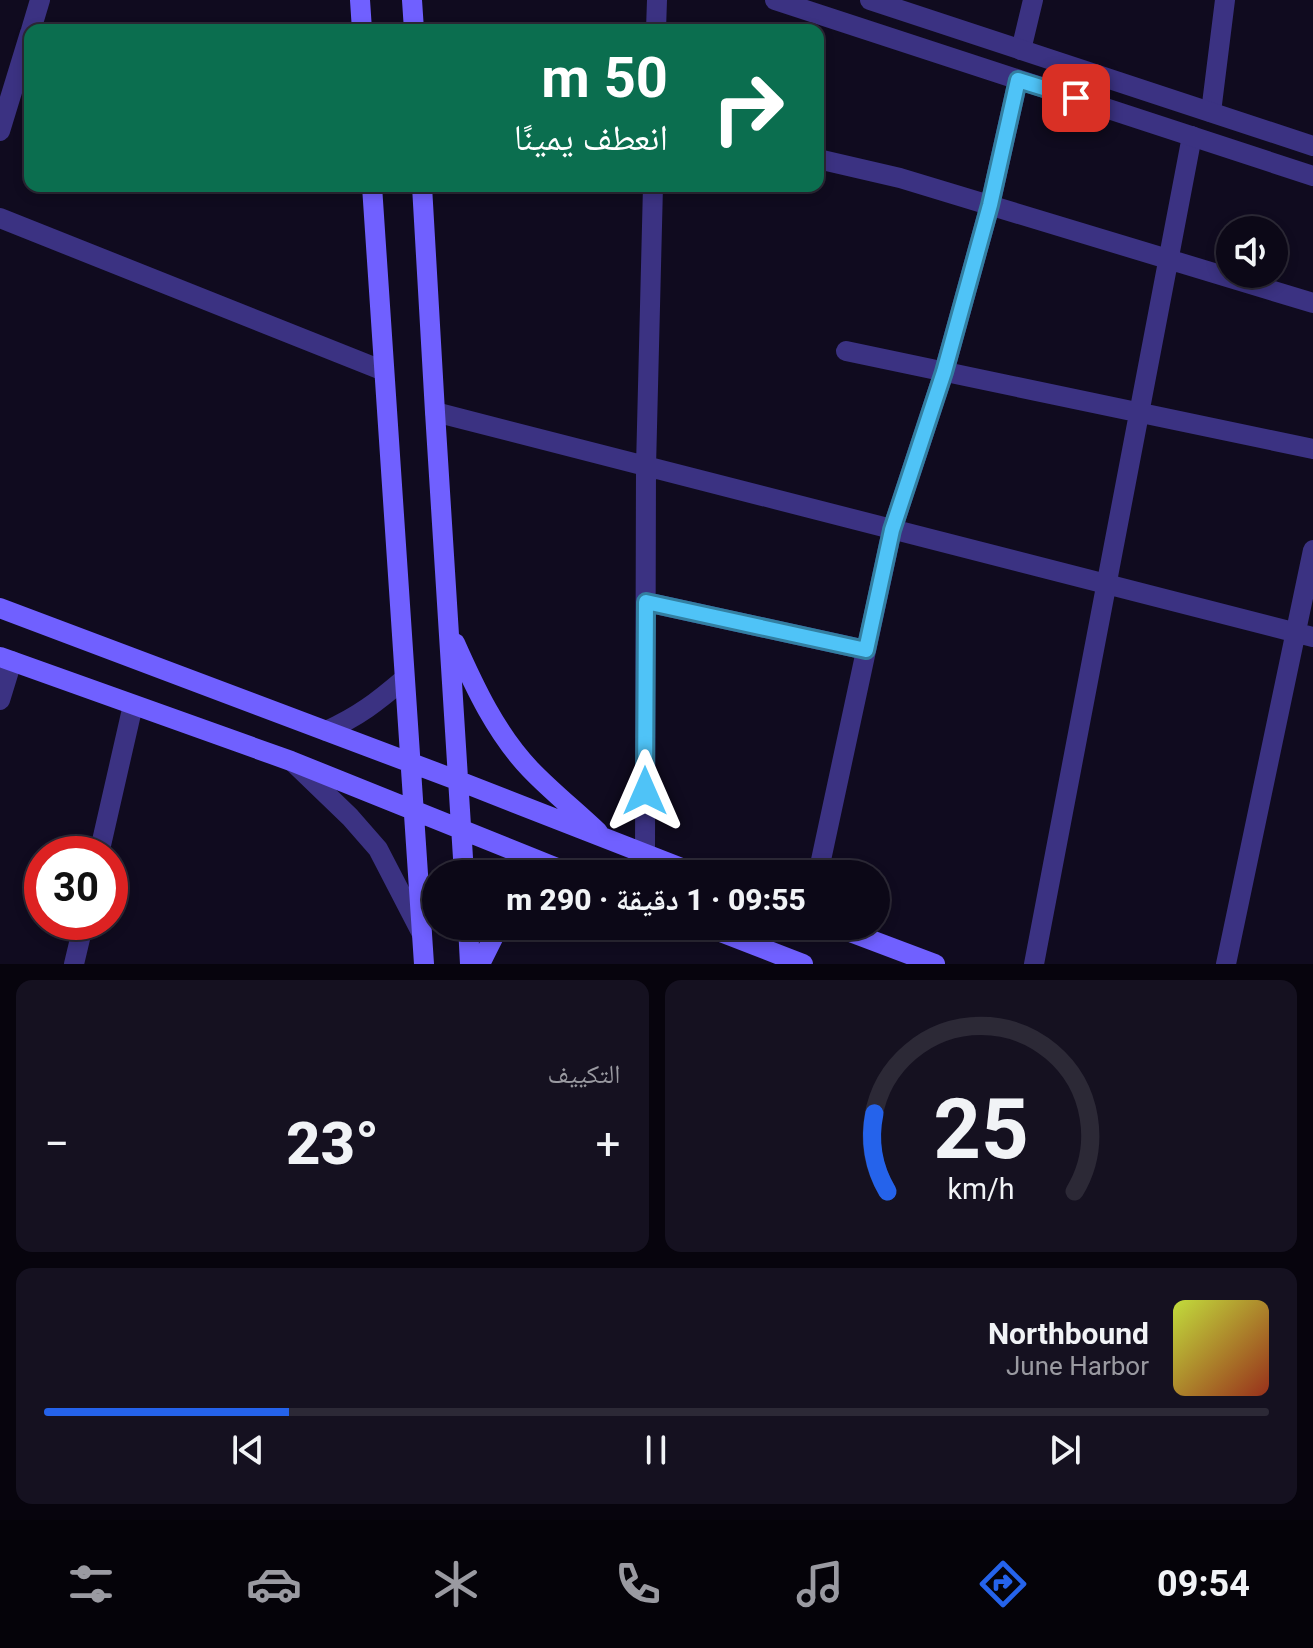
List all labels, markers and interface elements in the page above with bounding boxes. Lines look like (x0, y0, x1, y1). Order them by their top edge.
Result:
text: 50 m (541, 45, 668, 111)
icon: right (696, 56, 800, 160)
pin (1042, 64, 1110, 132)
icon: arrive (1054, 76, 1098, 120)
text: انعطف يمينًا (514, 117, 668, 159)
map controls (1216, 216, 1288, 288)
button: sound (1216, 216, 1288, 288)
position arrow (603, 749, 687, 833)
speed limit sign: 30 (24, 836, 128, 940)
text: 09:55 · 1 دقيقة · 290 m (506, 882, 806, 917)
text: التكييف (548, 1059, 621, 1089)
text: 25 (933, 1081, 1028, 1178)
text: 23° (286, 1108, 379, 1179)
text: − (44, 1118, 69, 1170)
text: + (596, 1118, 620, 1170)
text: km/h (947, 1172, 1014, 1206)
text: Northbound (988, 1316, 1149, 1351)
text: June Harbor (1006, 1351, 1149, 1381)
icon: previous (226, 1428, 270, 1472)
icon: pause (634, 1428, 678, 1472)
icon: next (1043, 1428, 1087, 1472)
icon: filters (63, 1556, 119, 1612)
icon: car (246, 1556, 302, 1612)
icon: climate (428, 1556, 484, 1612)
icon: phone (610, 1556, 666, 1612)
icon: music (792, 1556, 848, 1612)
icon: directions (975, 1556, 1031, 1612)
text: 09:54 (1157, 1563, 1250, 1605)

